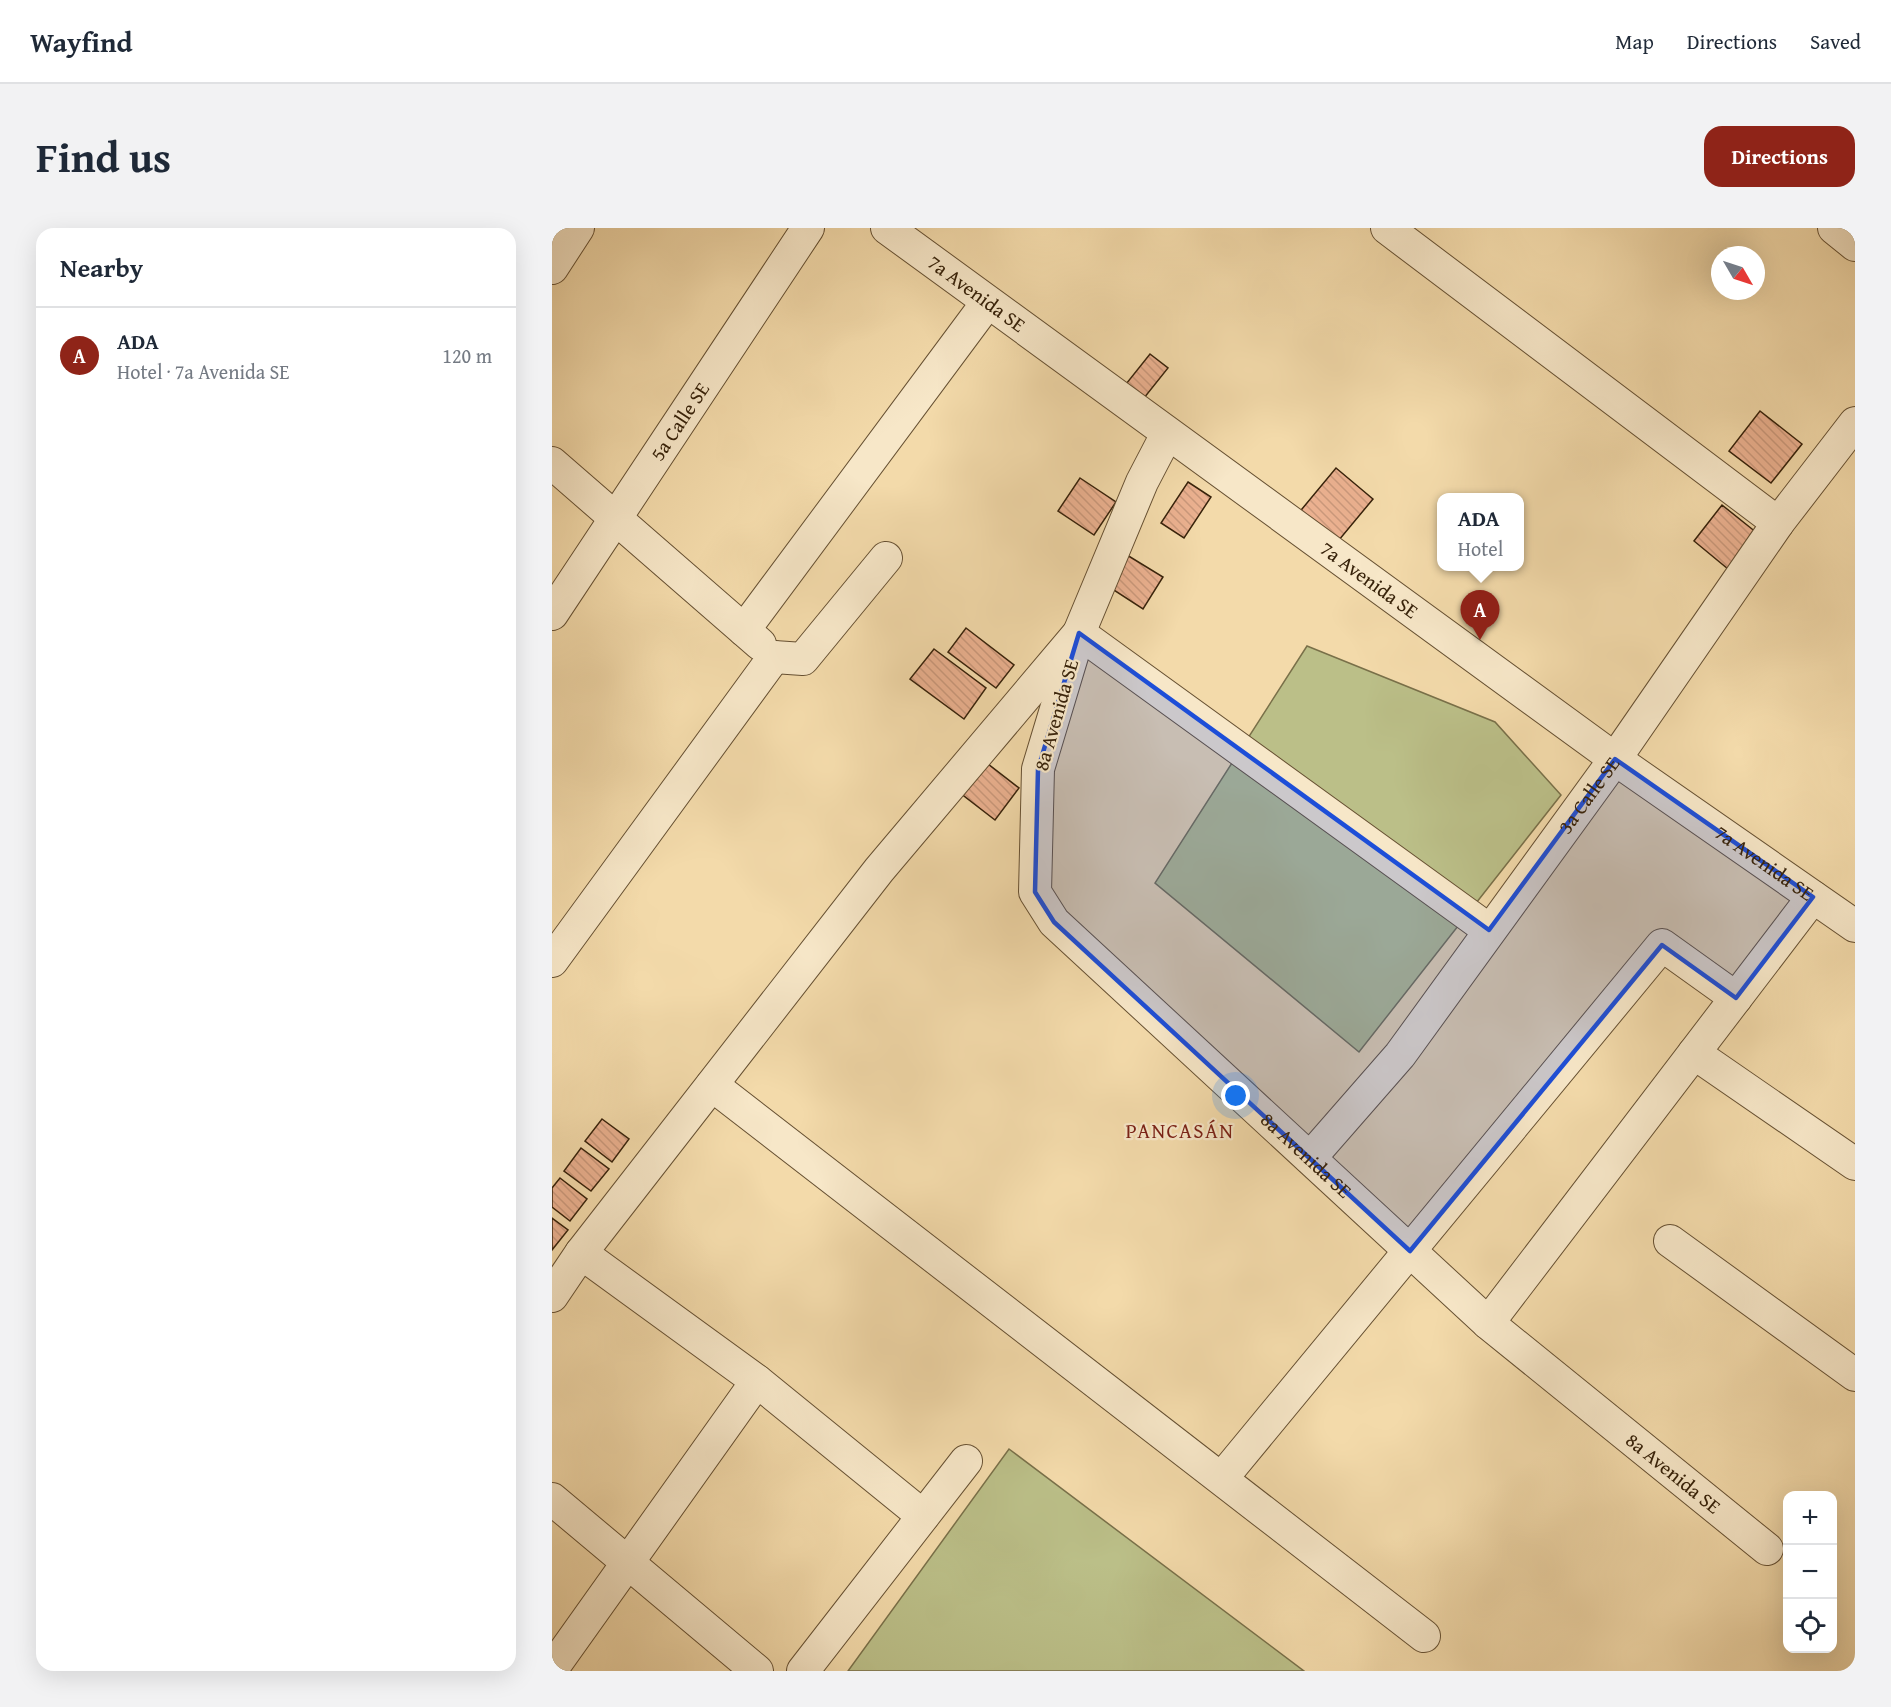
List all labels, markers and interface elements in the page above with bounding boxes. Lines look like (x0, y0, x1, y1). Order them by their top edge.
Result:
text: Wayfind (30, 21, 132, 62)
text: Map (1615, 26, 1654, 57)
text: Directions (1687, 26, 1777, 57)
text: Saved (1810, 26, 1861, 57)
text: Find us (36, 126, 171, 187)
button: Directions (1704, 126, 1855, 187)
north arrow (1711, 246, 1765, 300)
street label: 7a Avenida SE (922, 247, 1032, 339)
text: Nearby (60, 248, 143, 287)
text: ADA (117, 325, 159, 357)
text: A (73, 341, 86, 370)
text: 120 m (442, 341, 492, 370)
text: Hotel · 7a Avenida SE (117, 357, 289, 386)
street label: 5a Calle SE (643, 376, 716, 466)
popup (1437, 493, 1524, 571)
text: ADA (1458, 502, 1500, 534)
street label: 7a Avenida SE (1315, 534, 1425, 625)
text: Hotel (1458, 534, 1503, 563)
pin: A (1460, 590, 1500, 640)
street label: 8a Avenida SE (1026, 656, 1085, 774)
street label: 3a Calle SE (1551, 750, 1626, 839)
street label: 7a Avenida SE (1709, 818, 1820, 907)
your location (1221, 1081, 1250, 1110)
street label: 8a Avenida SE (1255, 1105, 1359, 1204)
district label: PANCASÁN (1126, 1115, 1234, 1146)
street label: 8a Avenida SE (1620, 1425, 1727, 1520)
map controls (1783, 1491, 1837, 1653)
button: + (1783, 1491, 1837, 1545)
button: − (1783, 1545, 1837, 1599)
button: locate (1783, 1599, 1837, 1653)

